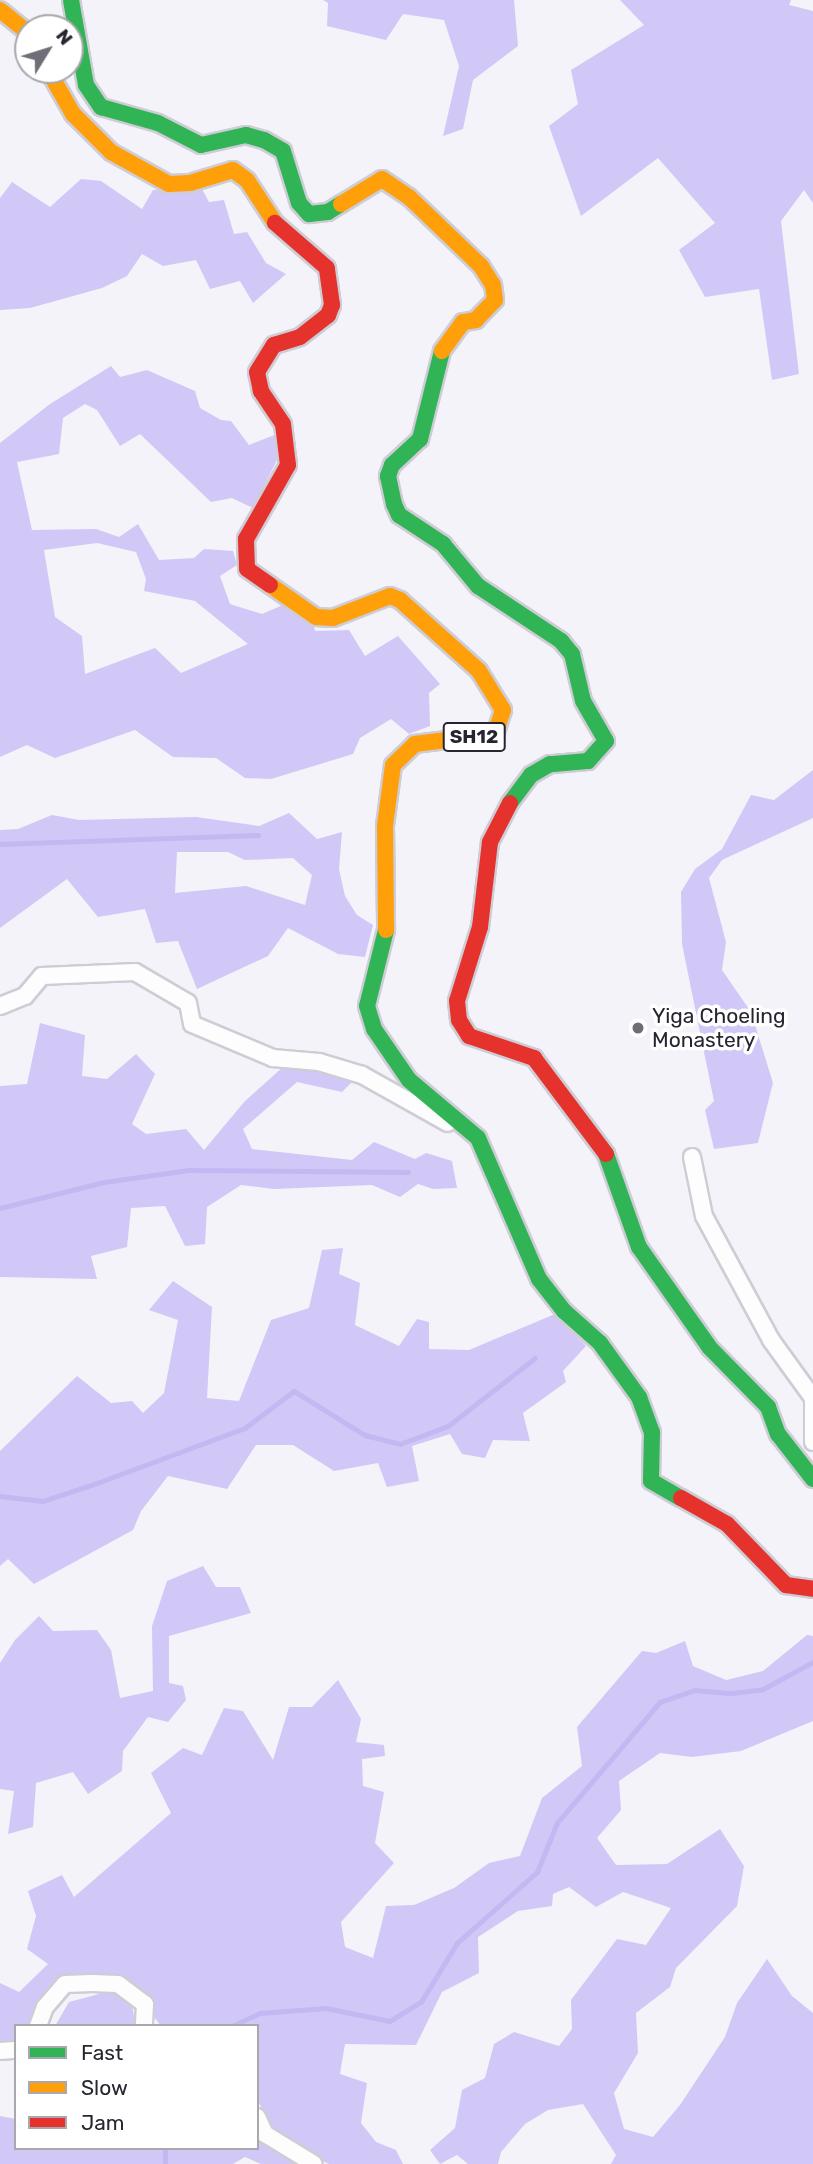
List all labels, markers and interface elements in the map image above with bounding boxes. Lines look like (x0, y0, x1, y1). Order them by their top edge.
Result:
north arrow (14, 14, 84, 84)
text: N (51, 25, 78, 49)
road number: SH12 (442, 722, 505, 752)
place label: Yiga Choeling Monastery (652, 1003, 786, 1053)
marker: Yiga Choeling Monastery (630, 1020, 646, 1036)
legend (14, 2024, 259, 2150)
text: Fast (81, 2040, 123, 2065)
text: Slow (81, 2075, 128, 2100)
text: Jam (81, 2110, 125, 2135)

